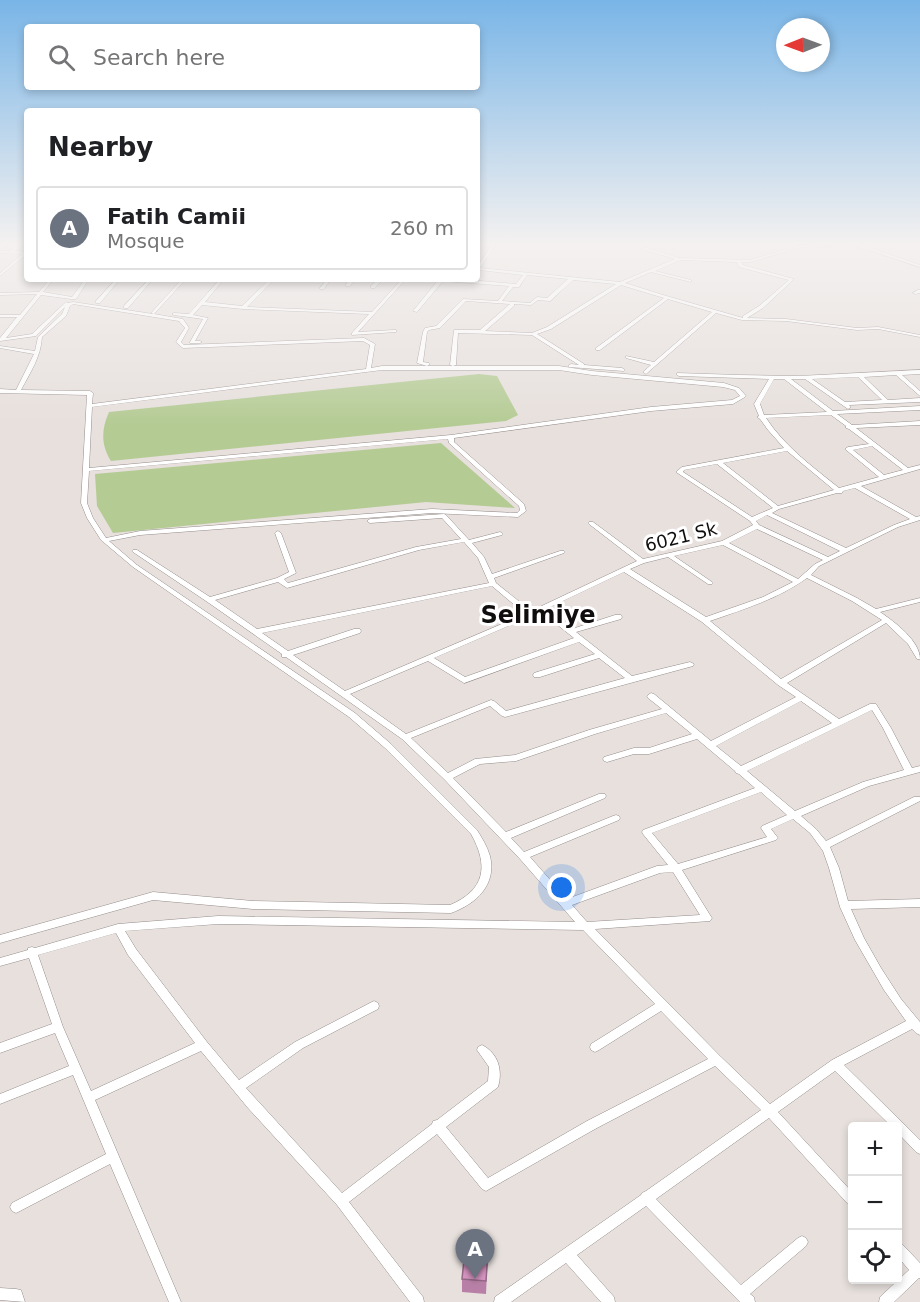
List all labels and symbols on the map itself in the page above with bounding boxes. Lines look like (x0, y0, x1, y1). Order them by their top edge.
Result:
north arrow (776, 18, 830, 72)
street label: 6021 Sk (643, 517, 720, 556)
district label: Selimiye (480, 601, 596, 629)
your location (547, 873, 576, 902)
pin: A (456, 1230, 494, 1279)

